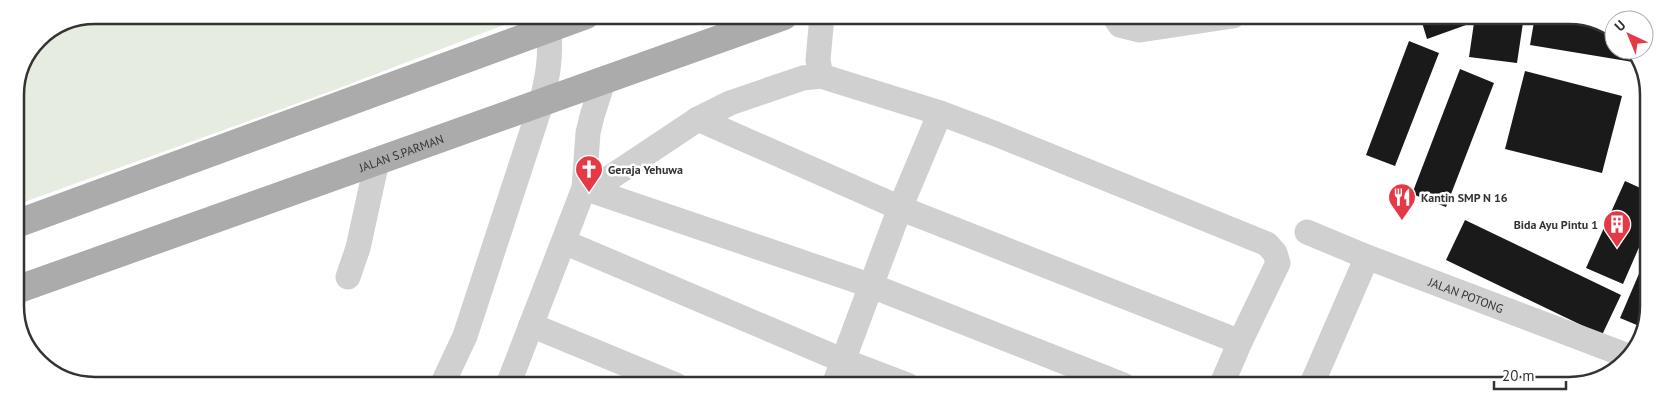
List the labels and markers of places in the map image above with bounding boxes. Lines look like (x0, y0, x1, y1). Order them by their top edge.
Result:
church icon: Geraja Yehuwa (574, 154, 604, 193)
place label: Geraja Yehuwa (608, 162, 683, 177)
restaurant icon: Kantin SMP N 16 (1387, 182, 1417, 221)
place label: Kantin SMP N 16 (1421, 190, 1508, 205)
building icon: Bida Ayu Pintu 1 (1602, 209, 1632, 248)
place label: Bida Ayu Pintu 1 (1514, 217, 1598, 232)

